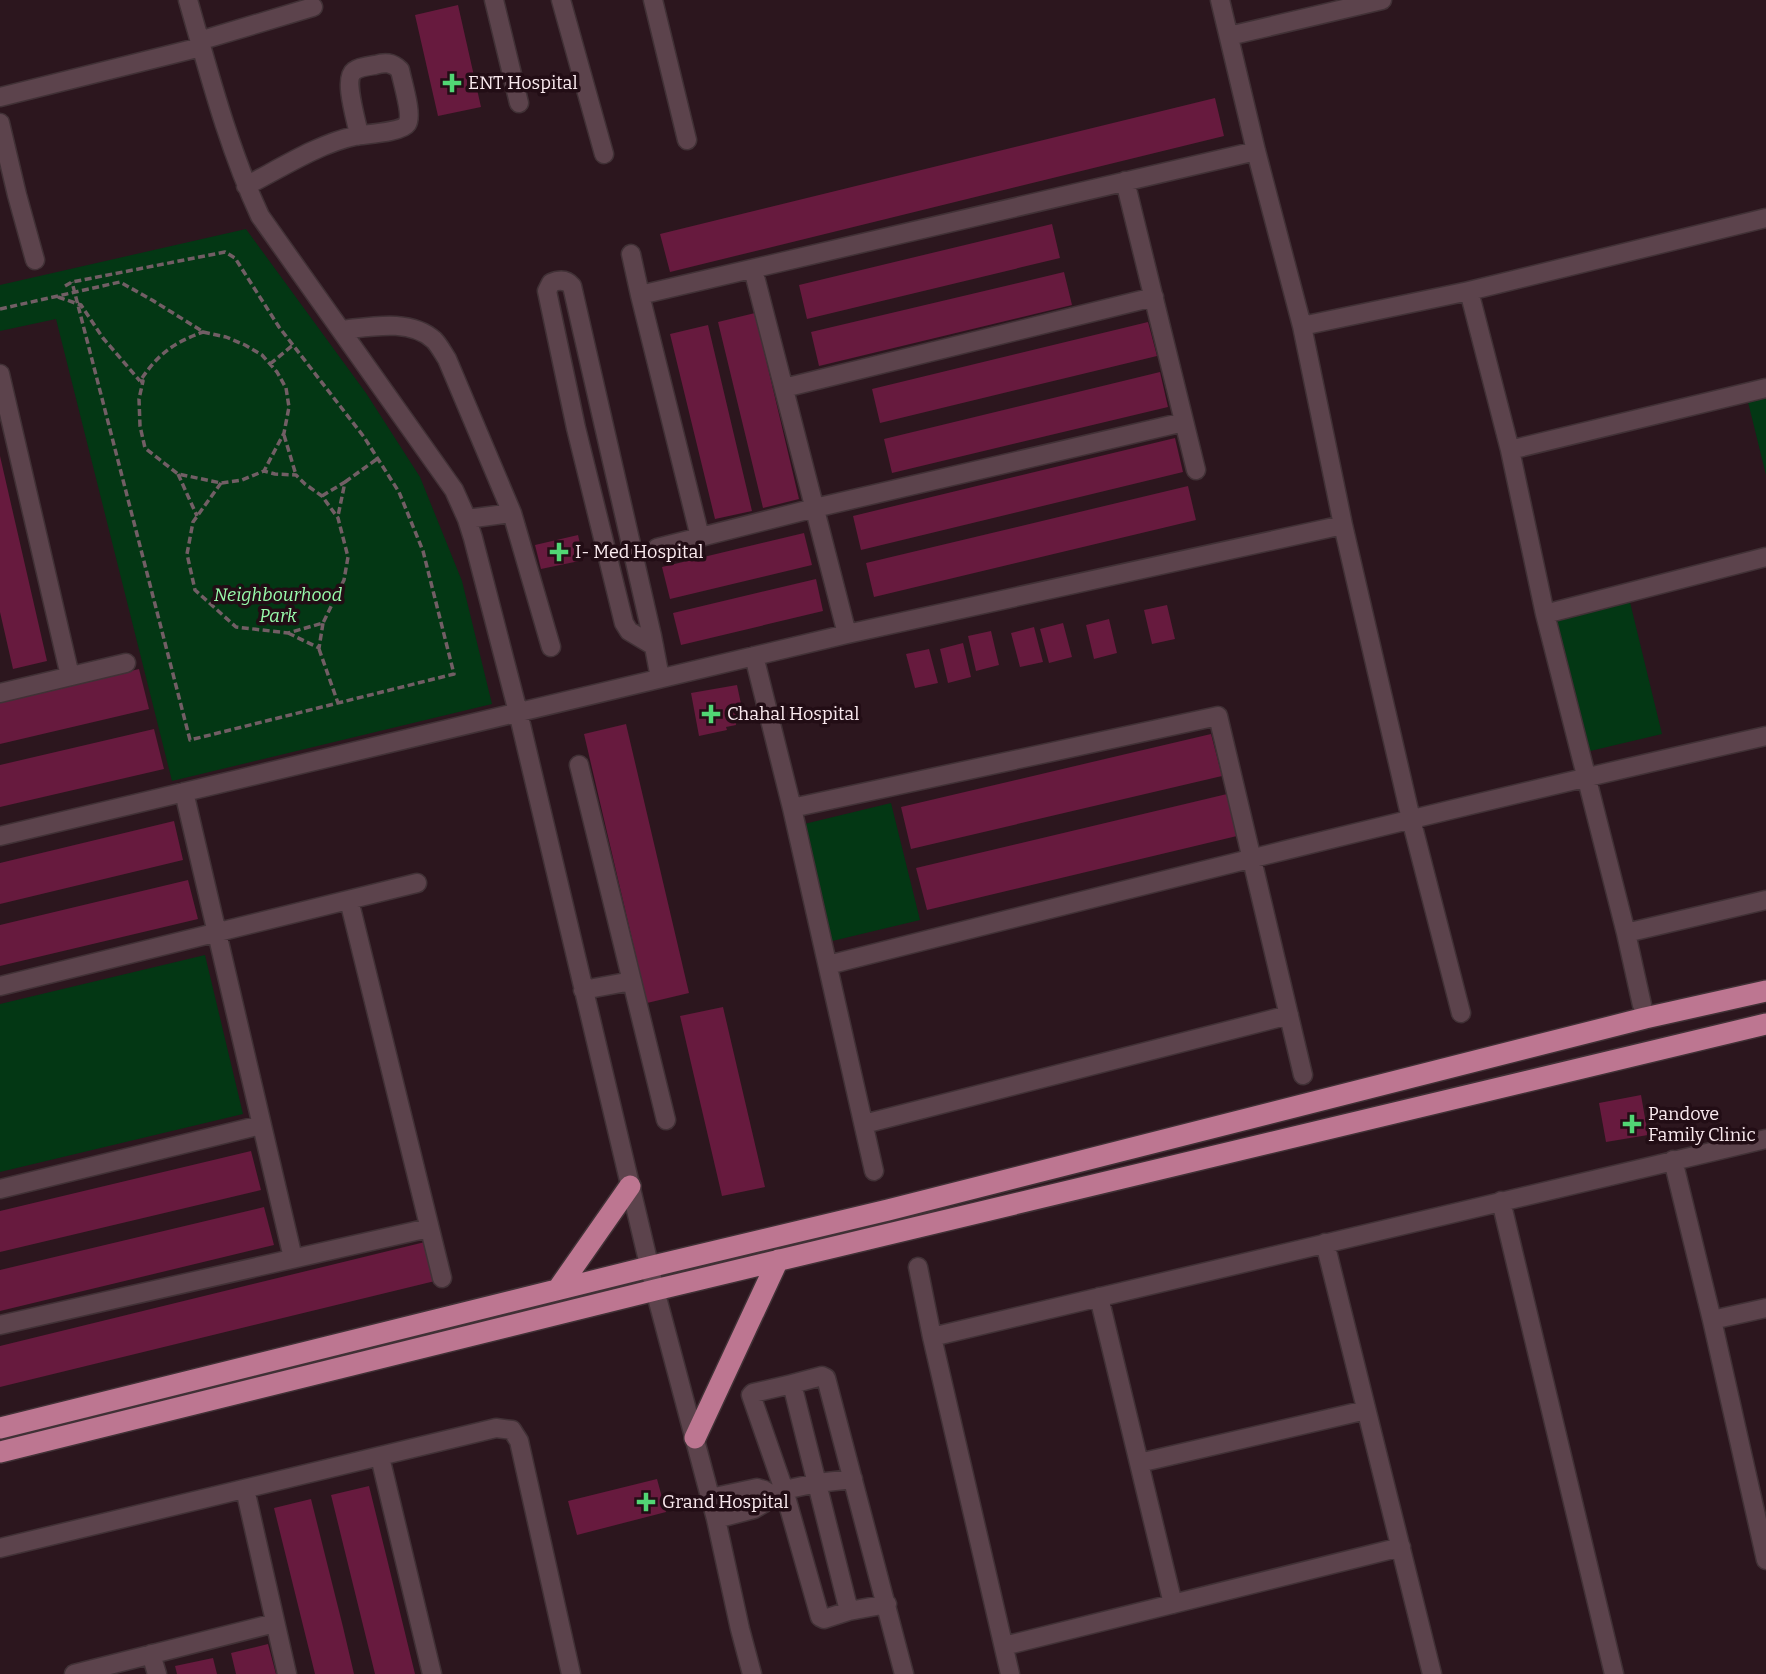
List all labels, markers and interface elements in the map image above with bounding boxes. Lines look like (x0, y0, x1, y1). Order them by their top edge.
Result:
place label: ENT Hospital (468, 72, 578, 94)
marker: ENT Hospital (442, 73, 462, 93)
place label: I- Med Hospital (575, 541, 703, 563)
marker: I- Med Hospital (549, 542, 569, 562)
park label: Neighbourhood Park (214, 584, 343, 627)
place label: Chahal Hospital (727, 703, 859, 725)
marker: Chahal Hospital (701, 704, 721, 724)
place label: Pandove Family Clinic (1648, 1103, 1756, 1146)
marker: Pandove Family Clinic (1622, 1114, 1642, 1134)
place label: Grand Hospital (662, 1491, 789, 1513)
marker: Grand Hospital (636, 1492, 656, 1512)

